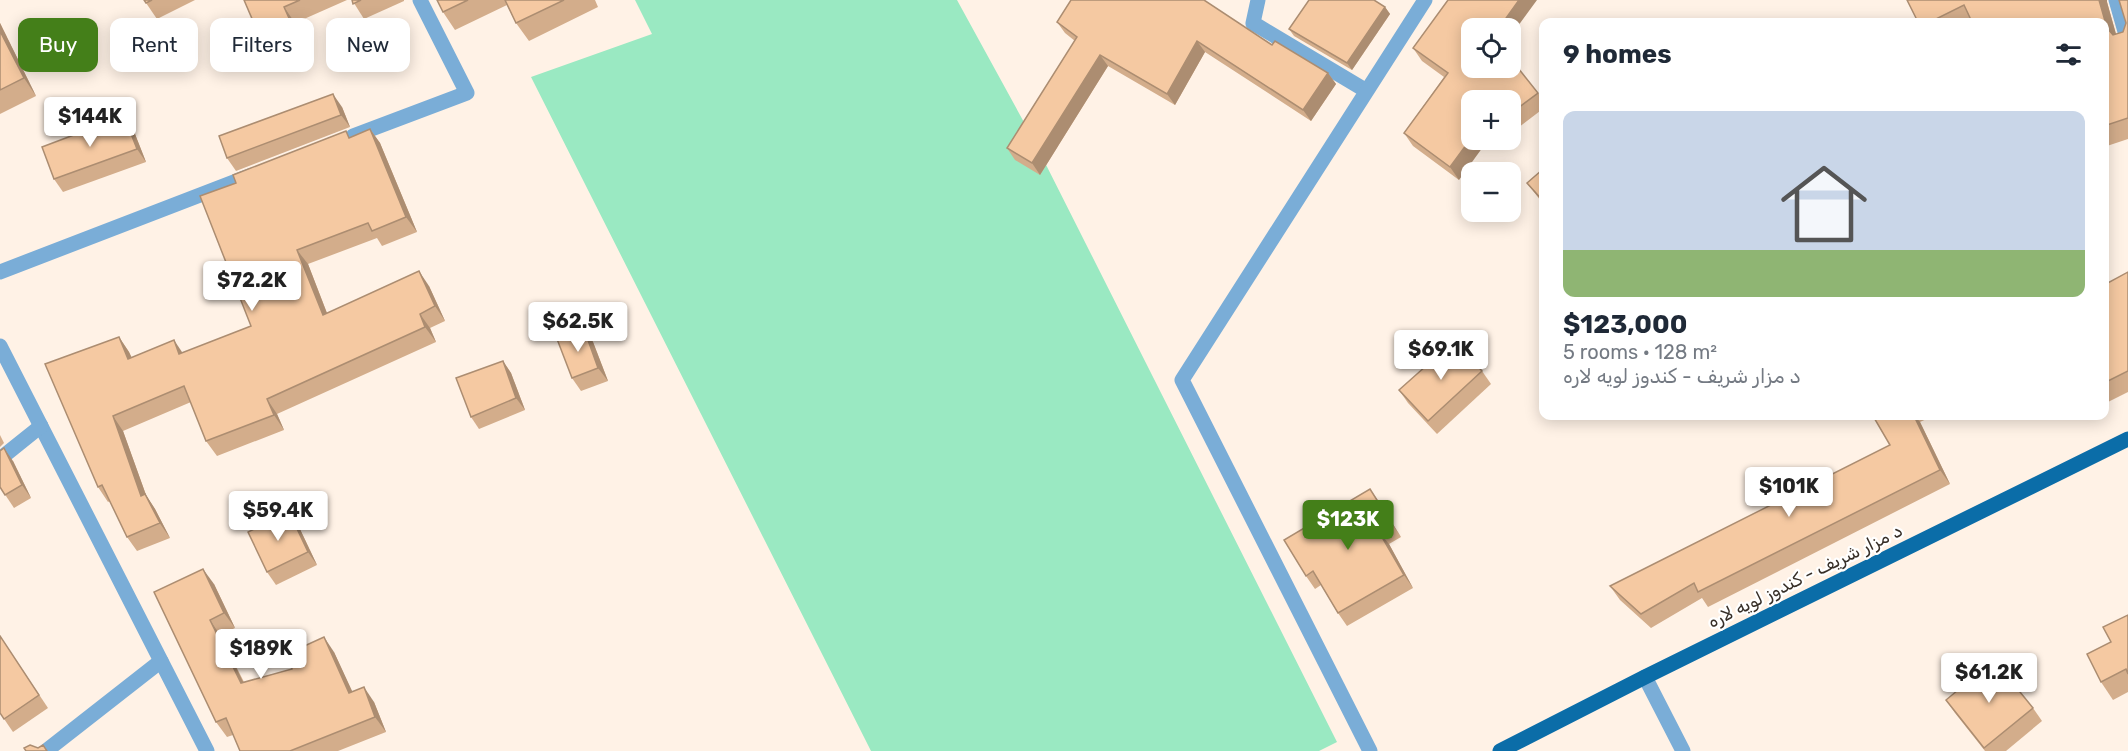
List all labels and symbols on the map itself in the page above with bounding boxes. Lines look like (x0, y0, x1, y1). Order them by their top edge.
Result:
pin: $144K (48, 97, 132, 148)
pin: $72.2K (203, 261, 301, 312)
pin: $62.5K (529, 302, 627, 353)
pin: $69.1K (1392, 330, 1490, 381)
pin: $101K (1747, 467, 1831, 518)
pin: $59.4K (229, 491, 327, 542)
pin: $123K (1306, 500, 1390, 551)
street label: د مزار شریف - کندوز لویه لاره (1704, 519, 1906, 633)
pin: $189K (219, 629, 303, 680)
pin: $61.2K (1940, 653, 2038, 704)

